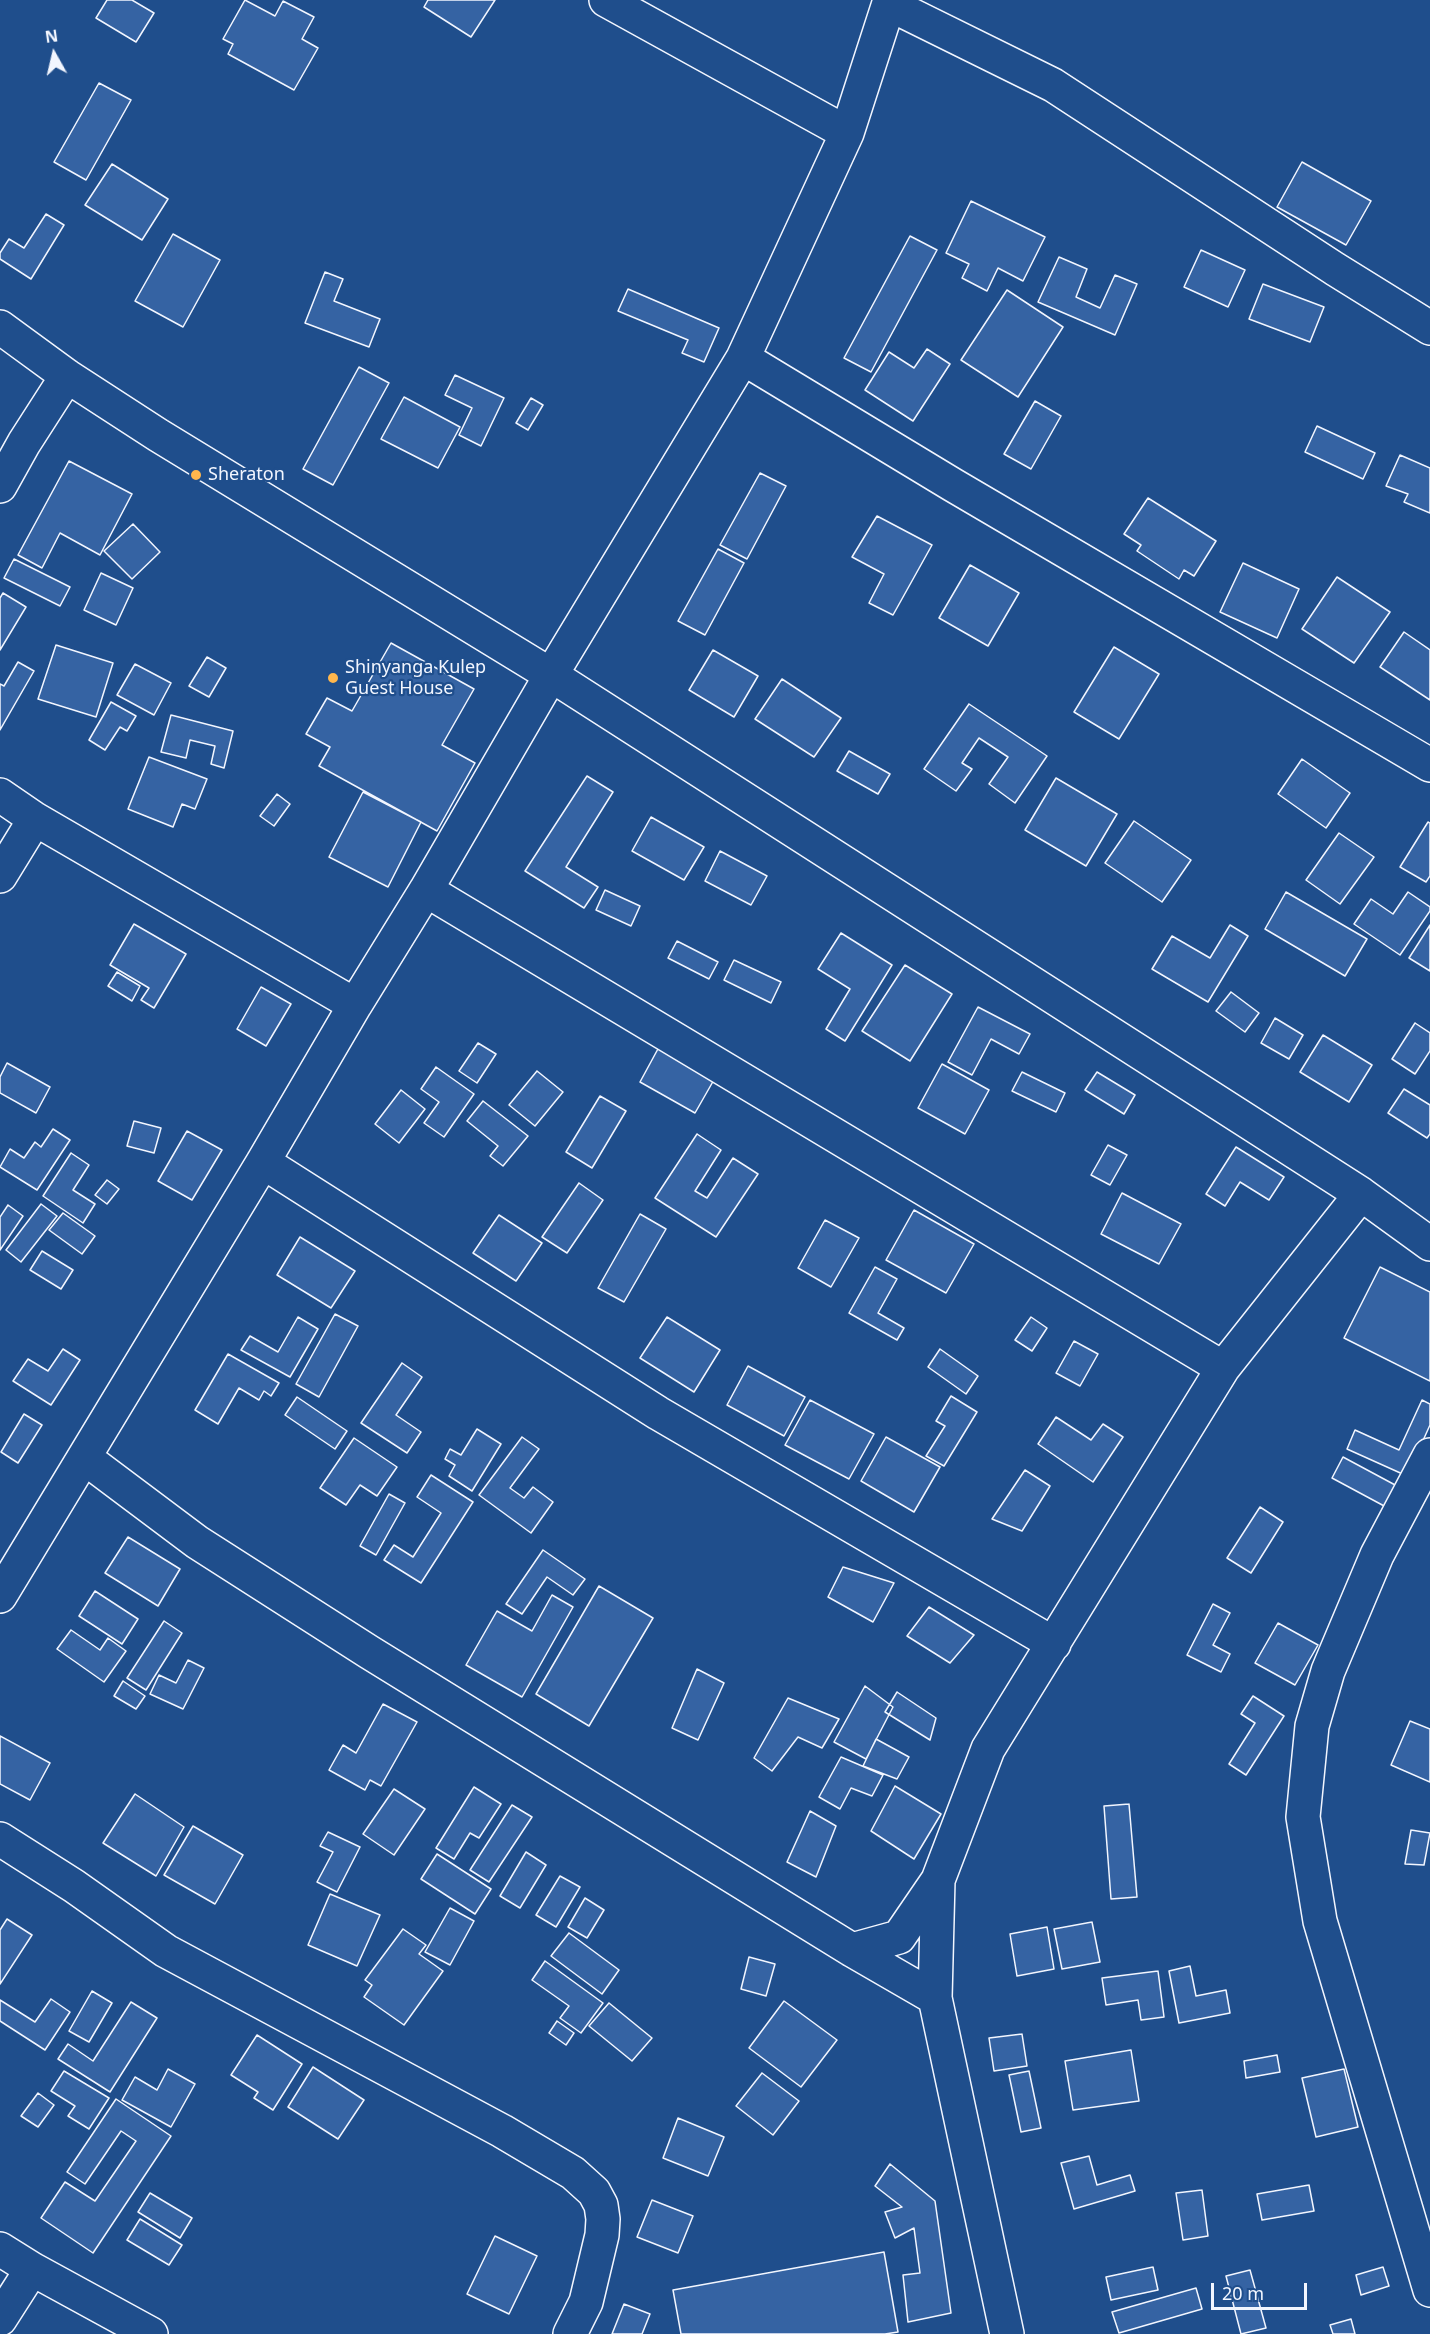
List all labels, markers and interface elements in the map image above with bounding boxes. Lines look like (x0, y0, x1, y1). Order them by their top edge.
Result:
north arrow (24, 24, 84, 84)
text: N (44, 24, 59, 48)
place label: Sheraton (208, 464, 285, 486)
marker: Sheraton (189, 468, 203, 482)
place label: Shinyanga Kulep Guest House (345, 657, 486, 700)
marker: Shinyanga Kulep Guest House (326, 671, 340, 685)
scale bar (1214, 2271, 1310, 2309)
text: 20 m (1222, 2281, 1264, 2305)

